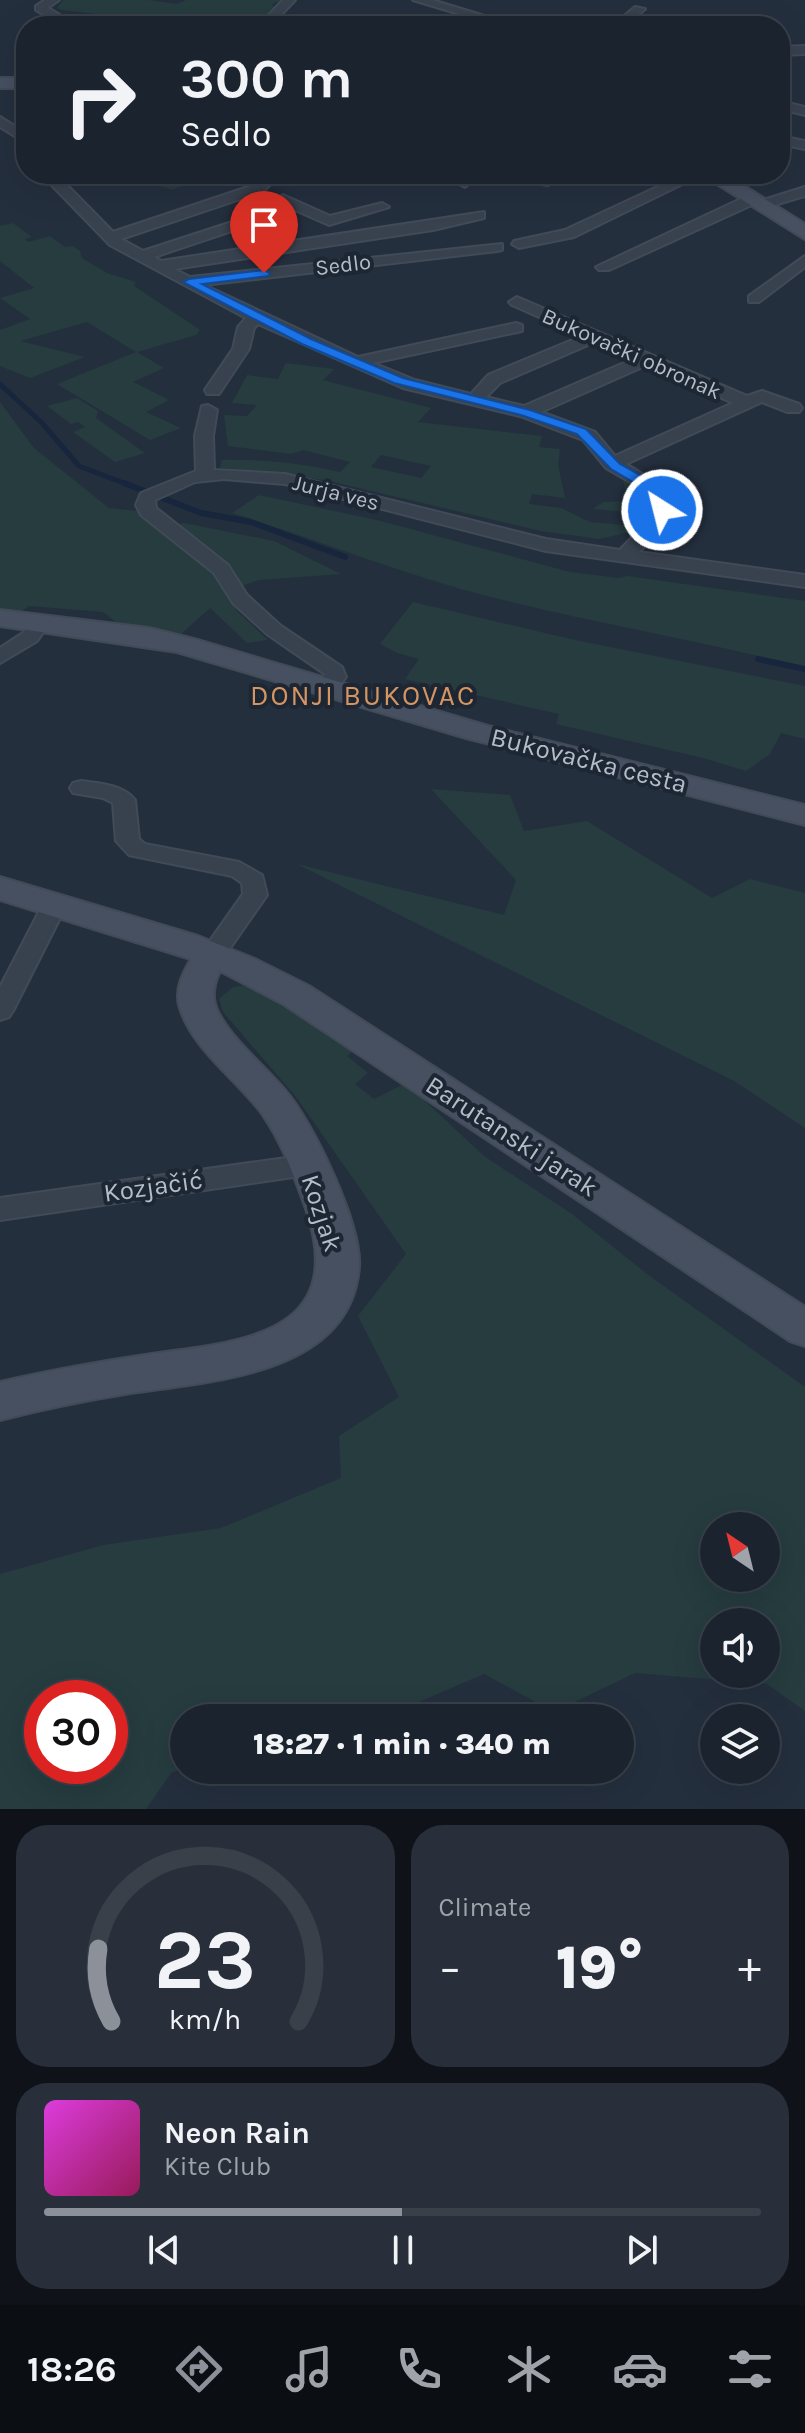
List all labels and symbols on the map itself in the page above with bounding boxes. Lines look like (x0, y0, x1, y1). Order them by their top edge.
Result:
pin (230, 191, 298, 273)
street label: Sedlo (314, 249, 372, 281)
street label: Bukovački obronak (538, 303, 725, 405)
position arrow (620, 468, 704, 552)
street label: Jurja ves (290, 470, 382, 516)
district label: DONJI BUKOVAC (250, 679, 476, 712)
street label: Bukovačka cesta (488, 721, 690, 800)
street label: Barutanski jarak (420, 1069, 603, 1203)
street label: Kozjačić (102, 1164, 204, 1209)
street label: Kozjak (295, 1171, 349, 1256)
north arrow (700, 1512, 780, 1592)
speed limit sign: 30 (24, 1680, 128, 1784)

